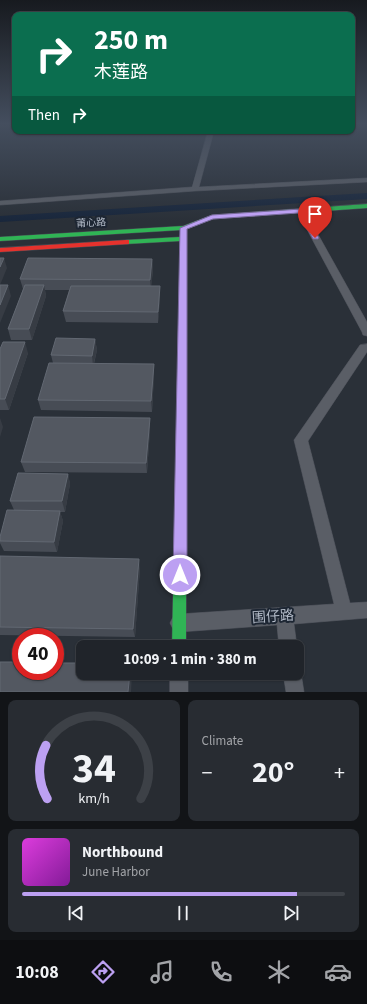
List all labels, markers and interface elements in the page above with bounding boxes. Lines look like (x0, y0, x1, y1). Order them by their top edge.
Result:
text: 250 m (94, 20, 168, 60)
icon: right (28, 28, 80, 80)
text: 木莲路 (94, 60, 148, 85)
icon: right (68, 104, 90, 126)
text: Then (28, 105, 60, 126)
pin (298, 197, 332, 238)
icon: arrive (304, 203, 326, 225)
street label: 莆心路 (76, 215, 106, 231)
position arrow (159, 554, 201, 596)
street label: 围仔路 (251, 606, 295, 628)
speed limit sign: 40 (12, 628, 64, 680)
text: 10:09 · 1 min · 380 m (123, 649, 257, 670)
text: Climate (202, 732, 243, 750)
text: 34 (72, 738, 116, 798)
text: 20° (252, 751, 295, 794)
text: − (202, 757, 212, 789)
text: + (334, 757, 345, 789)
text: km/h (78, 787, 110, 808)
text: Northbound (82, 842, 163, 863)
text: June Harbor (82, 863, 150, 881)
icon: previous (65, 902, 87, 924)
icon: pause (172, 902, 194, 924)
icon: next (280, 902, 302, 924)
icon: directions (89, 958, 117, 986)
icon: music (148, 958, 176, 986)
icon: phone (207, 958, 235, 986)
icon: climate (265, 958, 293, 986)
icon: car (324, 958, 352, 986)
text: 10:08 (15, 960, 59, 985)

